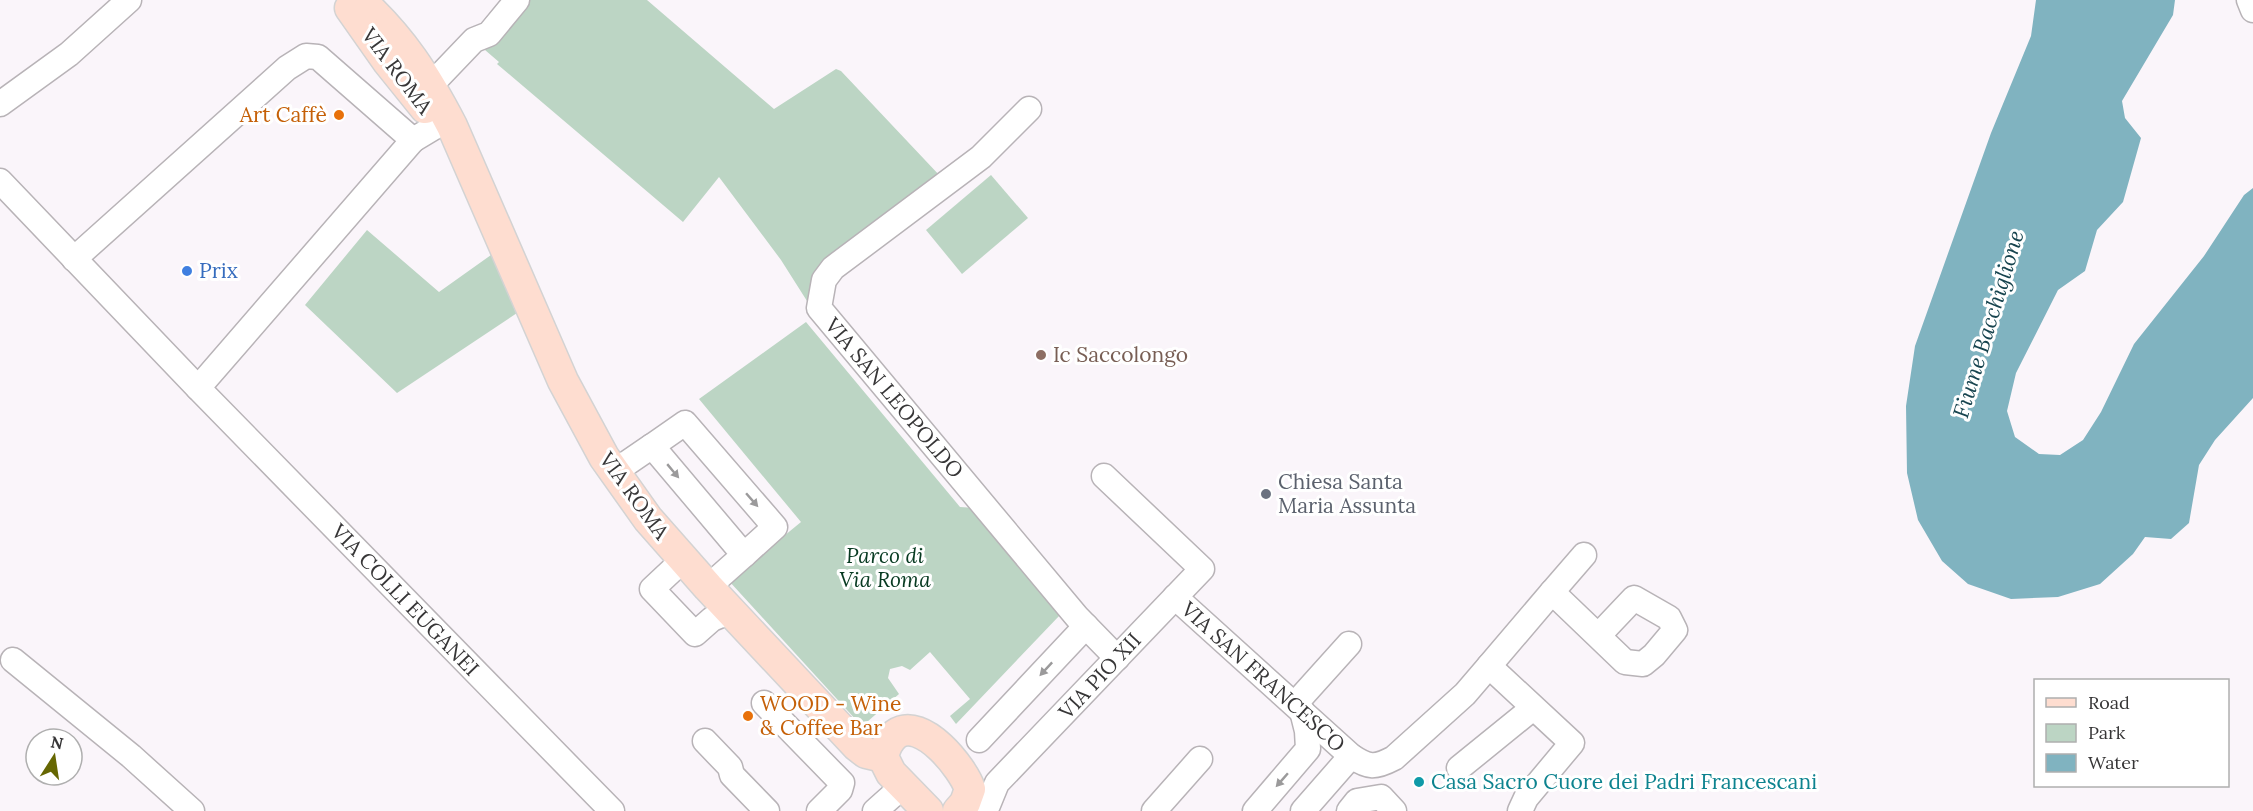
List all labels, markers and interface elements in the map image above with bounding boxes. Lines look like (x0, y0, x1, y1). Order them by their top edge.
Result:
street label: VIA ROMA (355, 21, 439, 120)
place label: Art Caffè (239, 101, 327, 128)
marker: Art Caffè (332, 108, 346, 122)
water label: Fiume Bacchiglione (1946, 227, 2030, 421)
place label: Prix (199, 257, 238, 284)
marker: Prix (180, 264, 194, 278)
street label: VIA SAN LEOPOLDO (819, 311, 969, 483)
place label: Ic Saccolongo (1053, 341, 1188, 368)
marker: Ic Saccolongo (1034, 348, 1048, 362)
street label: VIA ROMA (593, 446, 676, 545)
one-way arrow (666, 463, 679, 478)
place label: Chiesa Santa Maria Assunta (1278, 468, 1416, 519)
marker: Chiesa Santa Maria Assunta (1259, 487, 1273, 501)
one-way arrow (745, 492, 758, 507)
street label: VIA COLLI EUGANEI (325, 517, 485, 681)
park label: Parco di Via Roma (839, 542, 931, 593)
street label: VIA SAN FRANCESCO (1175, 595, 1351, 758)
street label: VIA PIO XII (1052, 627, 1147, 725)
one-way arrow (1039, 661, 1053, 676)
legend (2034, 679, 2229, 787)
place label: WOOD - Wine & Coffee Bar (760, 690, 901, 741)
text: Road (2088, 691, 2130, 714)
marker: WOOD - Wine & Coffee Bar (741, 709, 755, 723)
text: Park (2088, 721, 2126, 744)
north arrow (24, 727, 84, 787)
text: N (49, 731, 65, 753)
text: Water (2088, 751, 2139, 774)
place label: Casa Sacro Cuore dei Padri Francescani (1431, 768, 1817, 795)
one-way arrow (1275, 772, 1288, 788)
marker: Casa Sacro Cuore dei Padri Francescani (1412, 775, 1426, 789)

